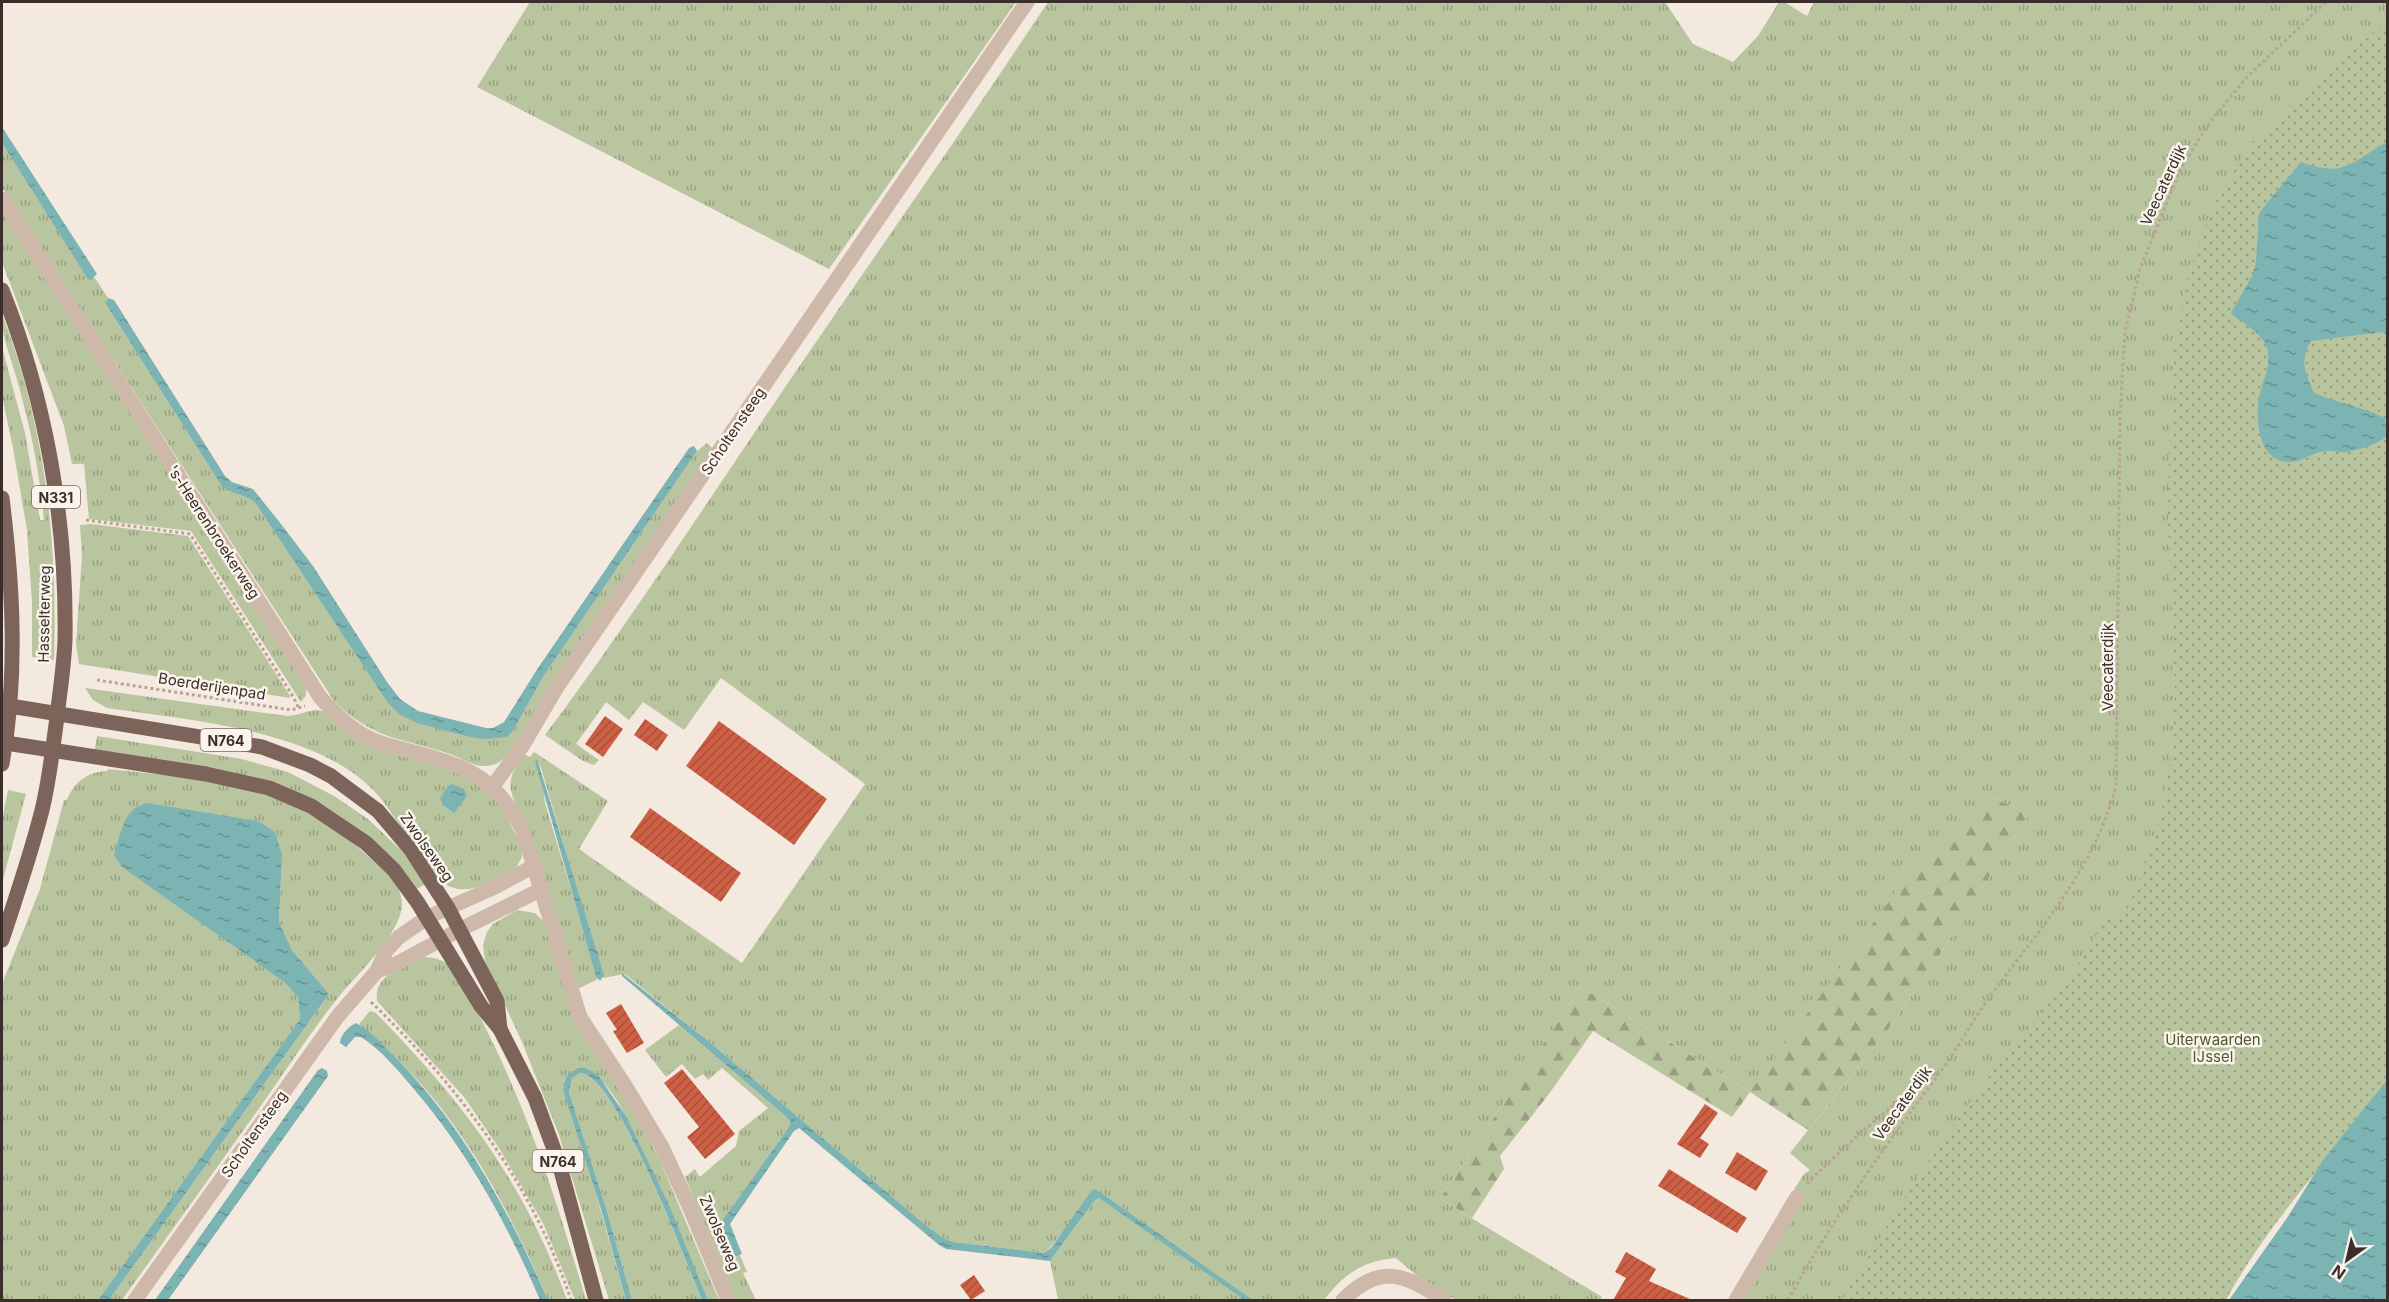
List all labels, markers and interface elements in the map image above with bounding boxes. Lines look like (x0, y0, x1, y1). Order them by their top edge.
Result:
street label: Veecaterdijk (2136, 141, 2190, 229)
street label: Scholtensteeg (697, 384, 769, 478)
street label: 's-Heerenbroekerweg (164, 462, 264, 602)
road number: N331 (32, 486, 80, 508)
street label: Hasselterweg (34, 565, 54, 663)
street label: Veecaterdijk (2098, 622, 2117, 711)
street label: Boerderijenpad (157, 668, 267, 704)
road number: N764 (200, 729, 252, 751)
street label: Zwolseweg (396, 809, 458, 885)
park label: Uiterwaarden IJssel (2165, 1030, 2261, 1066)
street label: Veecaterdijk (1869, 1061, 1936, 1144)
street label: Scholtensteeg (217, 1087, 291, 1181)
road number: N764 (532, 1150, 584, 1172)
street label: Zwolseweg (696, 1192, 744, 1274)
north arrow (2317, 1230, 2377, 1290)
text: N (2328, 1261, 2349, 1284)

